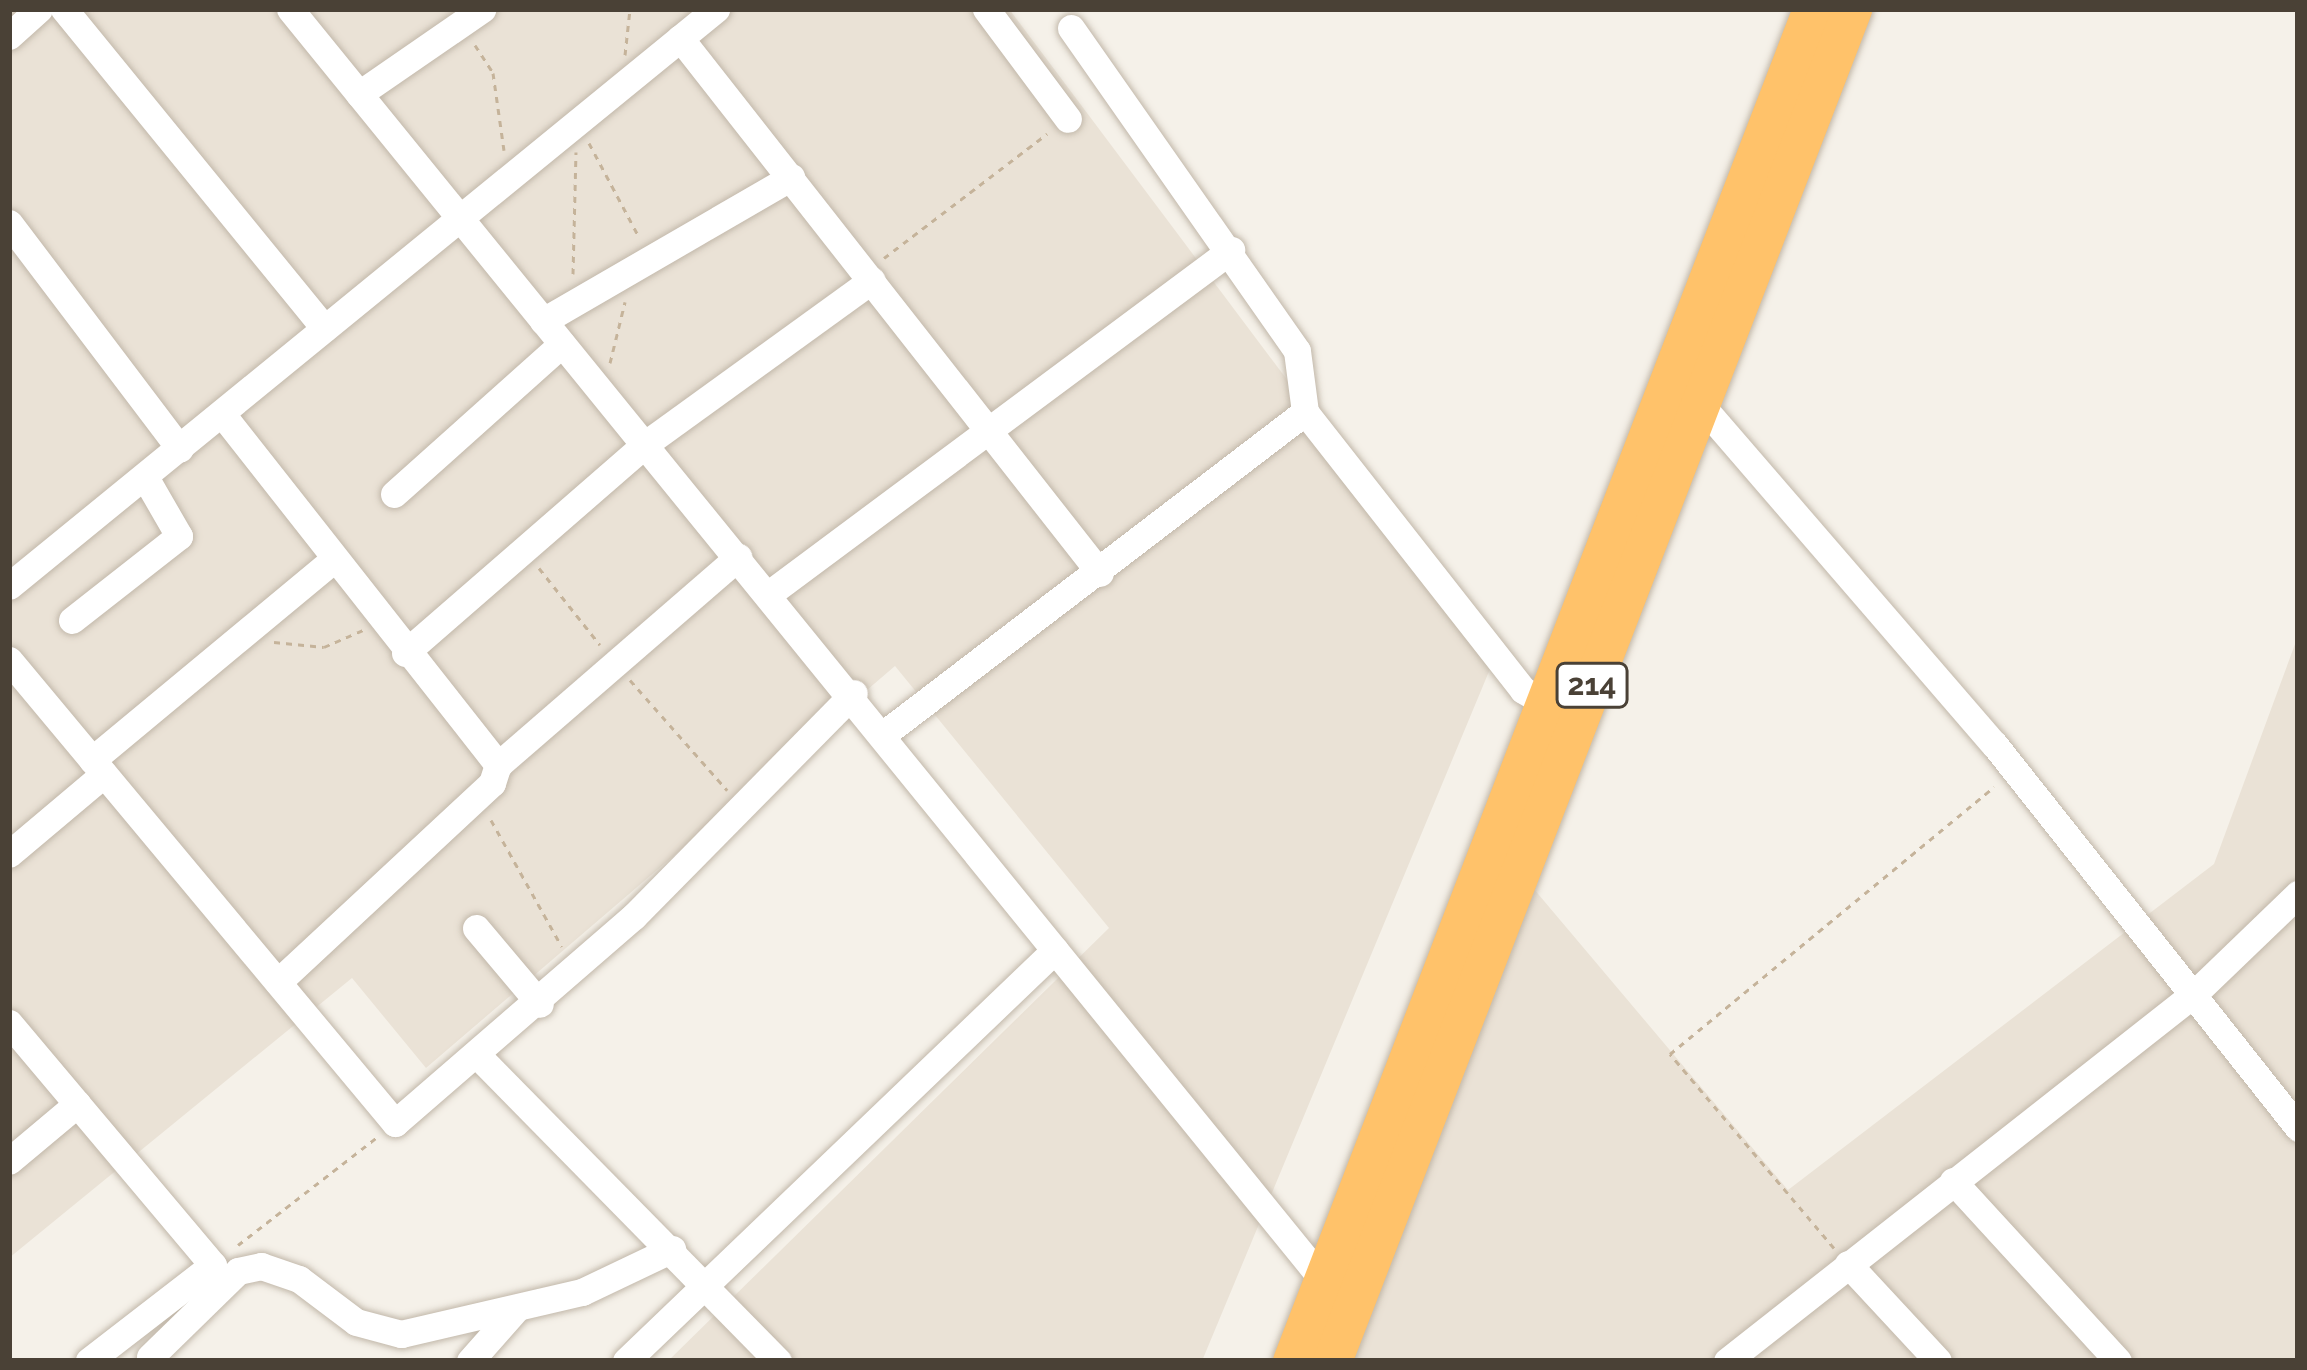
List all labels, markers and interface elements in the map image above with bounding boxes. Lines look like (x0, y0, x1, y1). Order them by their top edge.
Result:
road number: 214 (1553, 661, 1631, 709)

